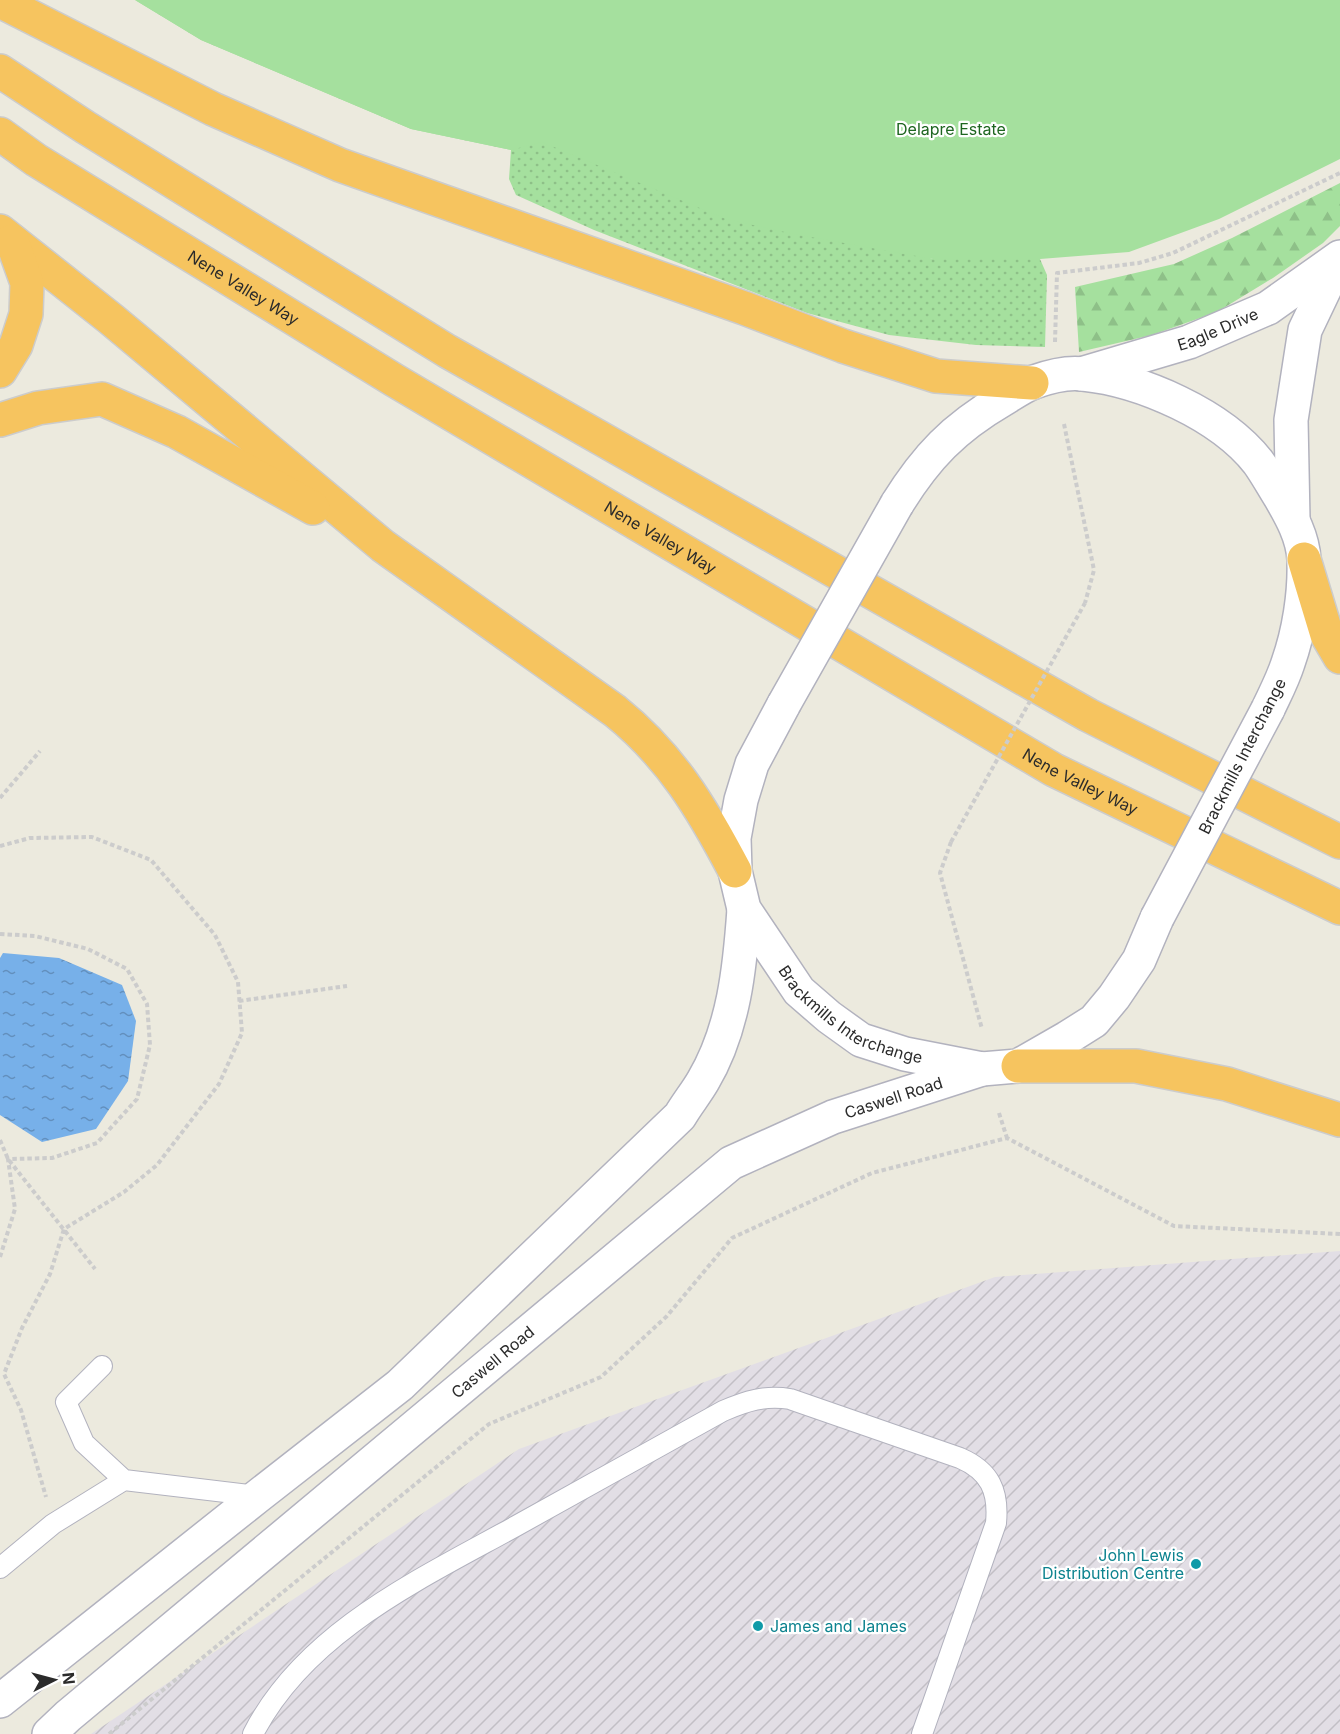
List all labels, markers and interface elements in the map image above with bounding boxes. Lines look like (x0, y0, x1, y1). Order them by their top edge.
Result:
park label: Delapre Estate (896, 119, 1006, 139)
street label: Nene Valley Way (184, 246, 303, 329)
street label: Eagle Drive (1175, 303, 1261, 355)
street label: Nene Valley Way (601, 497, 720, 578)
street label: Brackmills Interchange (1194, 675, 1290, 837)
street label: Nene Valley Way (1019, 744, 1141, 819)
street label: Brackmills Interchange (774, 961, 924, 1067)
street label: Caswell Road (842, 1072, 945, 1123)
street label: Caswell Road (447, 1322, 538, 1402)
place label: John Lewis Distribution Centre (1042, 1545, 1184, 1583)
marker: John Lewis Distribution Centre (1189, 1557, 1203, 1571)
place label: James and James (770, 1616, 907, 1636)
marker: James and James (751, 1619, 765, 1633)
north arrow (24, 1650, 84, 1710)
text: N (58, 1671, 80, 1686)

